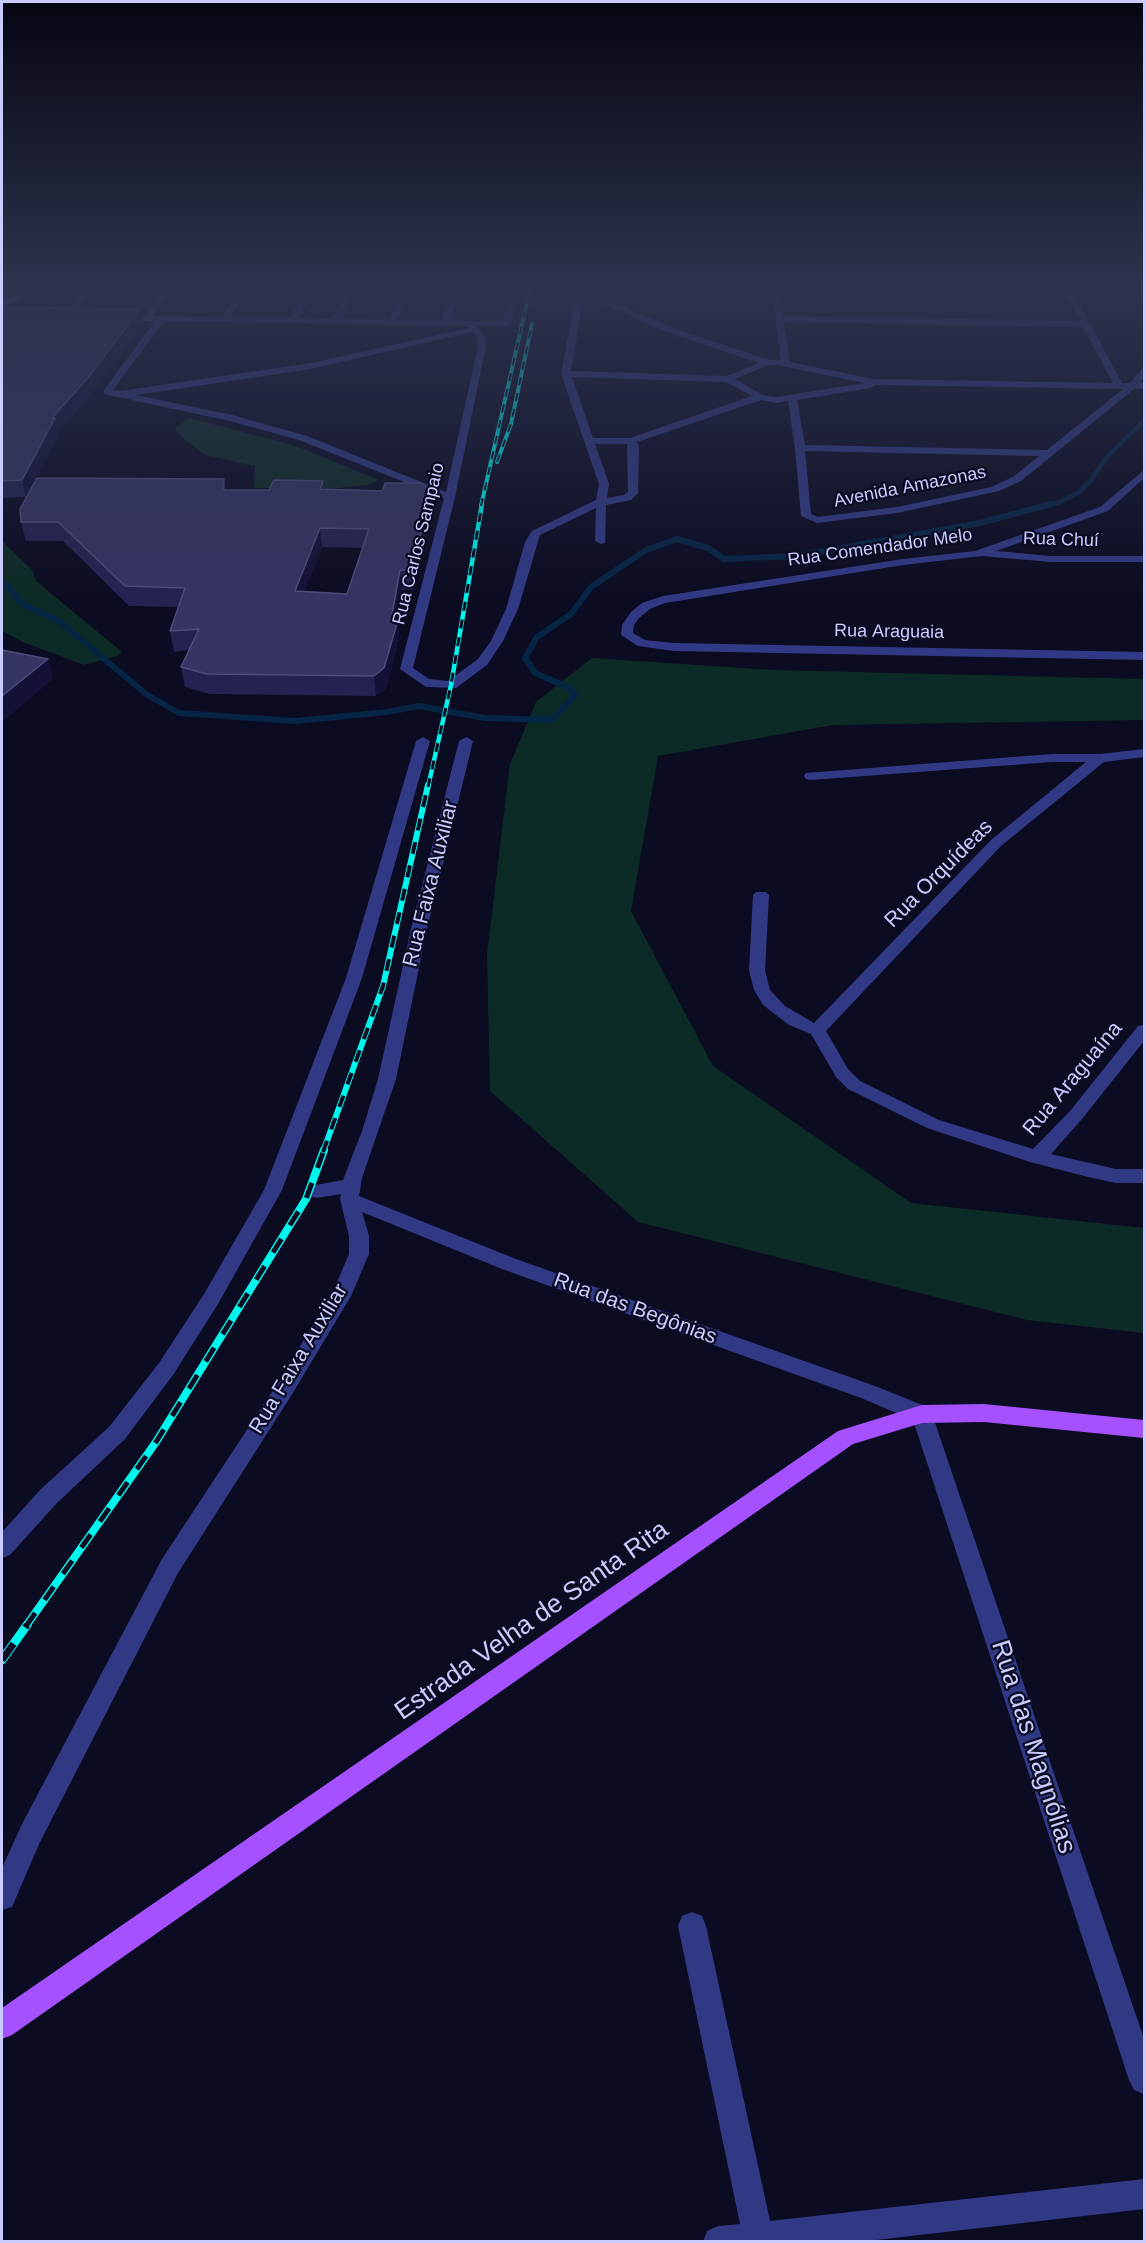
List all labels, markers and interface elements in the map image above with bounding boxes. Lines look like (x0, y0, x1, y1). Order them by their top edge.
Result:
street label: Rua Carlos Sampaio (388, 461, 450, 627)
street label: Avenida Amazonas (832, 462, 988, 512)
street label: Rua Comendador Melo (786, 524, 974, 572)
street label: Rua Chuí (1023, 528, 1099, 552)
street label: Rua Araguaia (834, 620, 944, 644)
street label: Rua Faixa Auxiliar (398, 798, 464, 970)
street label: Rua Orquídeas (880, 815, 998, 933)
street label: Rua Araguaína (1018, 1017, 1128, 1141)
street label: Rua das Begônias (550, 1268, 720, 1350)
street label: Rua Faixa Auxiliar (244, 1279, 354, 1439)
street label: Estrada Velha de Santa Rita (389, 1515, 675, 1727)
street label: Rua das Magnólias (984, 1636, 1082, 1858)

